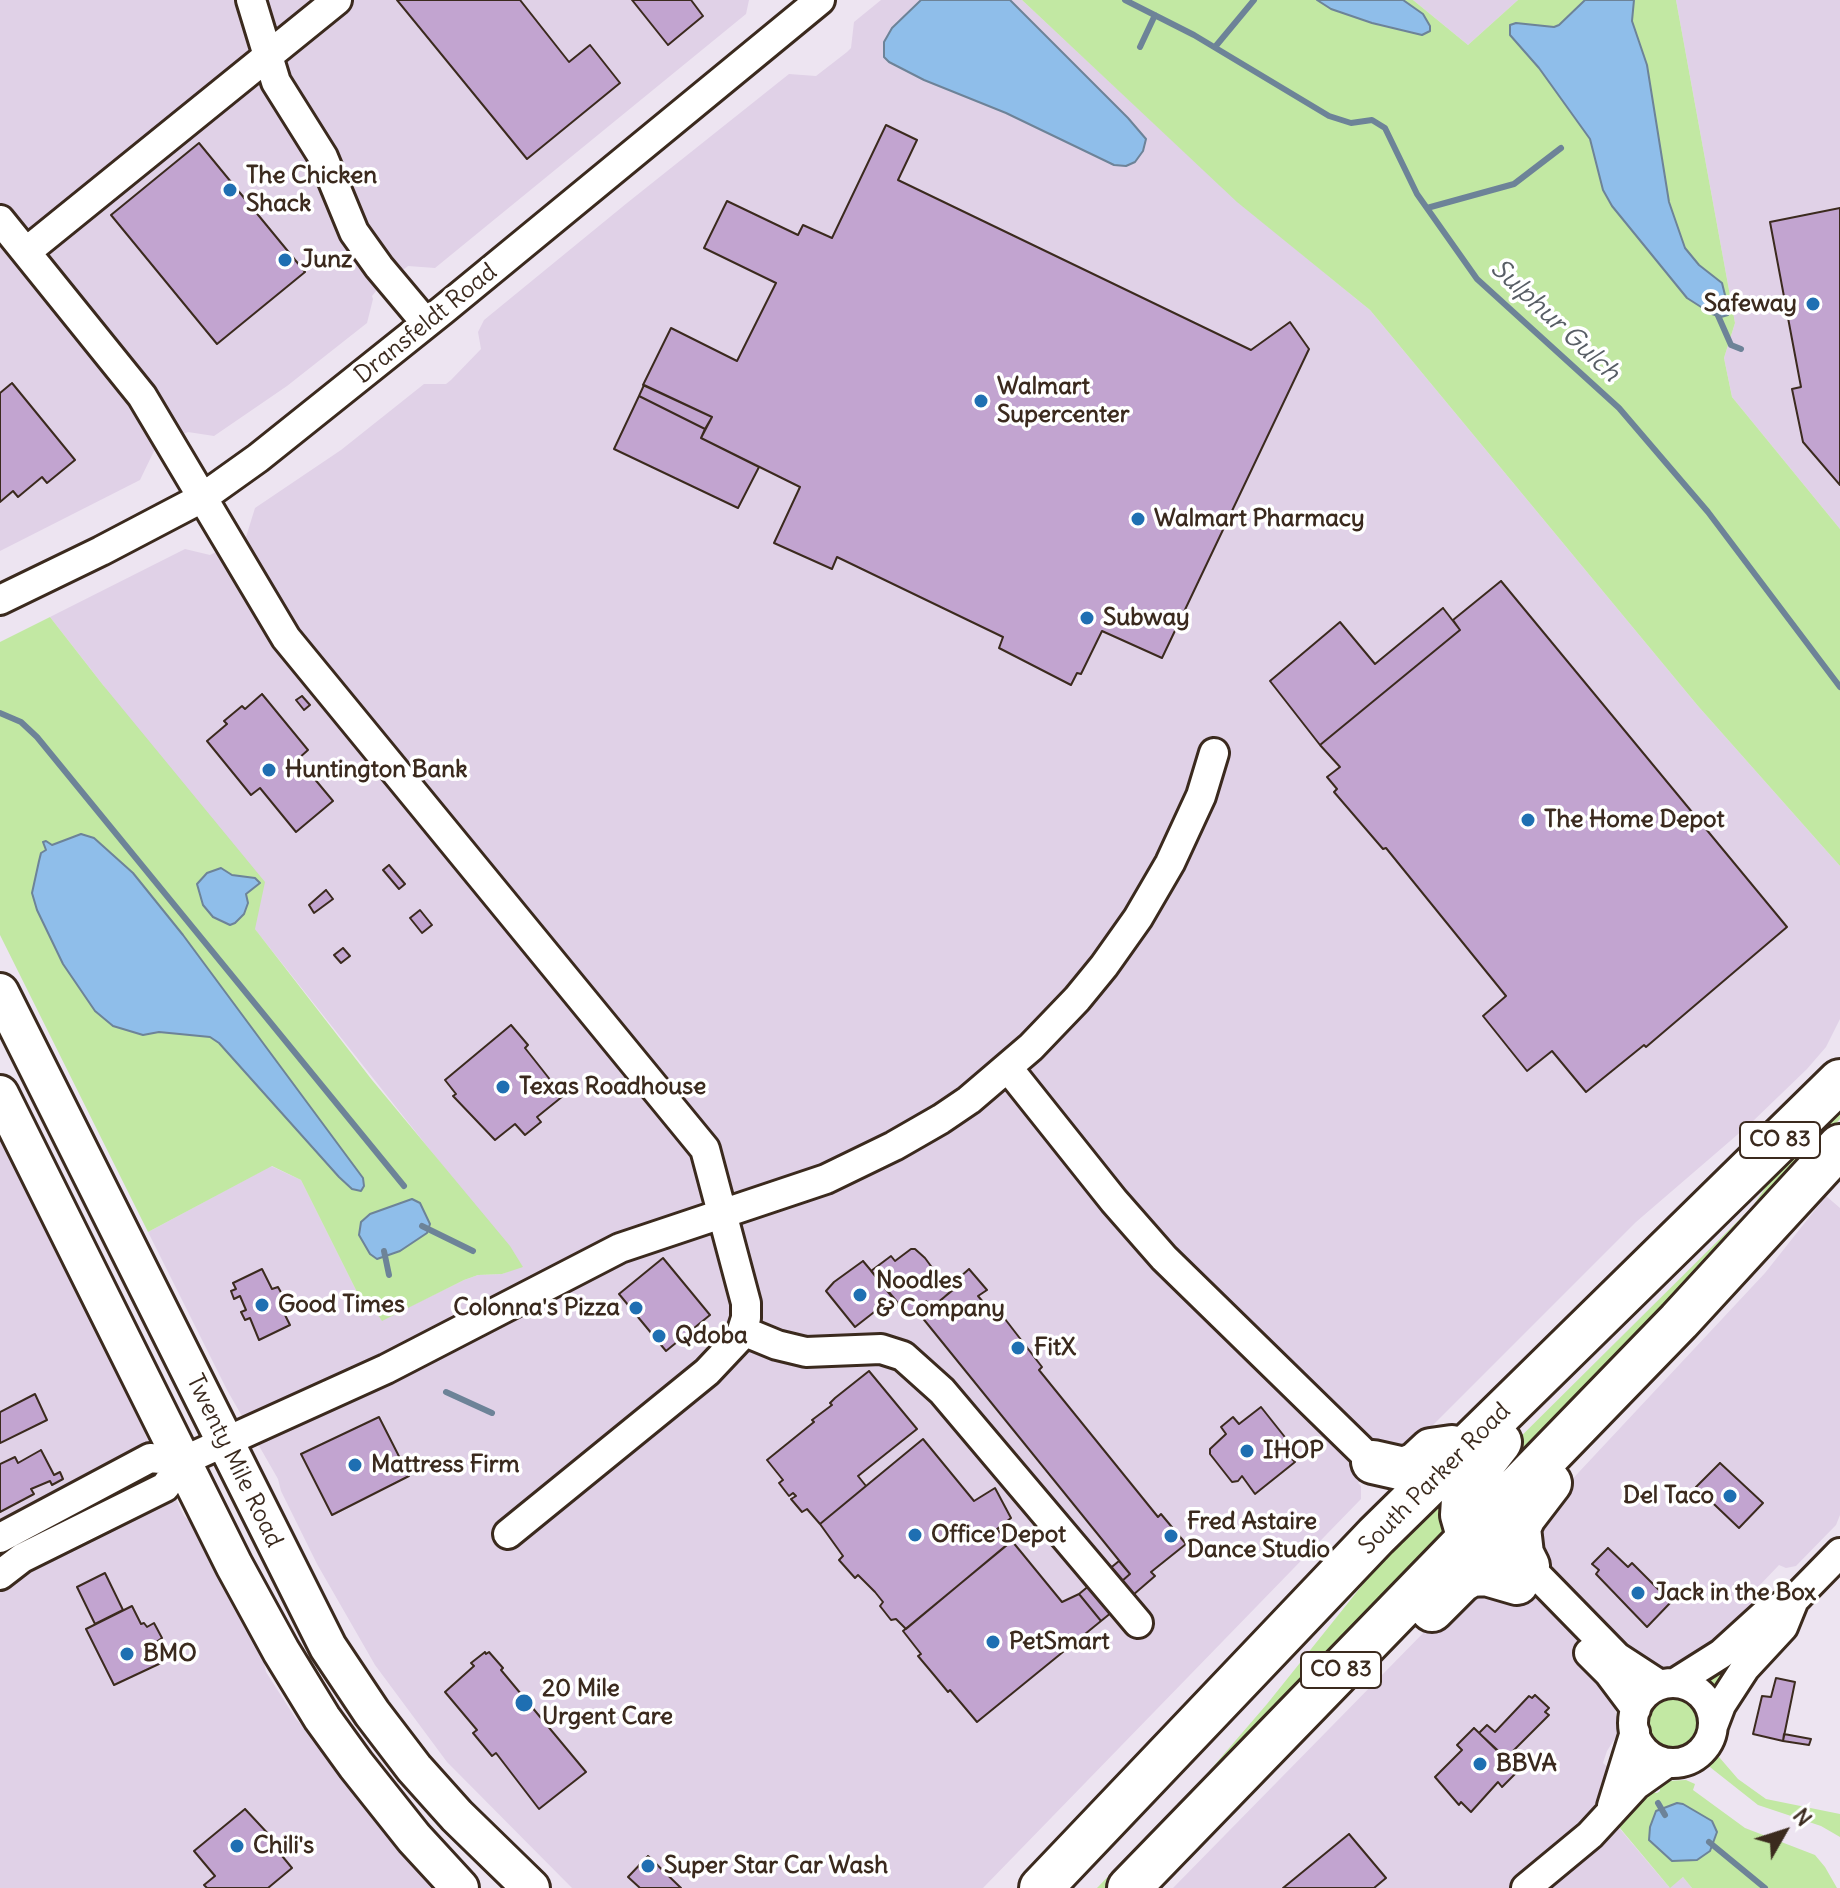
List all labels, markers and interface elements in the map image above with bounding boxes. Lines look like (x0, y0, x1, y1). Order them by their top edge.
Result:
place label: The Chicken Shack (246, 162, 377, 218)
marker: The Chicken Shack (221, 181, 239, 199)
place label: Junz (301, 246, 353, 274)
marker: Junz (276, 251, 294, 269)
water label: Sulphur Gulch (1484, 253, 1626, 389)
street label: Dransfeldt Road (349, 258, 503, 390)
place label: Safeway (1704, 290, 1797, 318)
marker: Safeway (1804, 295, 1822, 313)
place label: Walmart Supercenter (997, 373, 1130, 429)
marker: Walmart Supercenter (972, 392, 990, 410)
place label: Walmart Pharmacy (1154, 505, 1365, 533)
marker: Walmart Pharmacy (1129, 510, 1147, 528)
place label: Subway (1103, 604, 1190, 632)
marker: Subway (1078, 609, 1096, 627)
place label: Huntington Bank (285, 756, 467, 784)
marker: Huntington Bank (260, 761, 278, 779)
place label: The Home Depot (1544, 806, 1725, 834)
marker: The Home Depot (1519, 811, 1537, 829)
place label: Texas Roadhouse (519, 1073, 706, 1101)
marker: Texas Roadhouse (494, 1078, 512, 1096)
road number: CO 83 (1740, 1122, 1820, 1158)
place label: Noodles & Company (876, 1267, 1005, 1323)
marker: Noodles & Company (851, 1286, 869, 1304)
place label: Good Times (278, 1291, 405, 1319)
place label: Colonna's Pizza (453, 1294, 620, 1322)
marker: Good Times (253, 1296, 271, 1314)
marker: Colonna's Pizza (627, 1299, 645, 1317)
place label: Qdoba (675, 1322, 748, 1350)
marker: Qdoba (650, 1327, 668, 1345)
place label: FitX (1034, 1334, 1076, 1362)
marker: FitX (1009, 1339, 1027, 1357)
street label: Twenty Mile Road (180, 1370, 288, 1552)
street label: South Parker Road (1353, 1397, 1517, 1561)
place label: IHOP (1263, 1437, 1324, 1465)
marker: IHOP (1238, 1442, 1256, 1460)
place label: Mattress Firm (371, 1451, 520, 1479)
marker: Mattress Firm (346, 1456, 364, 1474)
place label: Del Taco (1623, 1482, 1714, 1510)
marker: Del Taco (1721, 1487, 1739, 1505)
place label: Fred Astaire Dance Studio (1187, 1508, 1330, 1564)
place label: Office Depot (931, 1521, 1066, 1549)
marker: Office Depot (906, 1526, 924, 1544)
marker: Fred Astaire Dance Studio (1162, 1527, 1180, 1545)
place label: Jack in the Box (1654, 1579, 1816, 1607)
marker: Jack in the Box (1629, 1584, 1647, 1602)
place label: PetSmart (1009, 1628, 1110, 1656)
marker: PetSmart (984, 1633, 1002, 1651)
place label: BMO (143, 1640, 197, 1668)
marker: BMO (118, 1645, 136, 1663)
road number: CO 83 (1301, 1652, 1381, 1688)
place label: 20 Mile Urgent Care (542, 1675, 673, 1731)
marker: 20 Mile Urgent Care (513, 1692, 535, 1714)
place label: BBVA (1496, 1750, 1557, 1778)
marker: BBVA (1471, 1755, 1489, 1773)
north arrow (1744, 1792, 1824, 1872)
text: N (1787, 1802, 1818, 1832)
place label: Chili's (253, 1832, 314, 1860)
marker: Chili's (228, 1837, 246, 1855)
place label: Super Star Car Wash (664, 1852, 888, 1880)
marker: Super Star Car Wash (639, 1857, 657, 1875)

